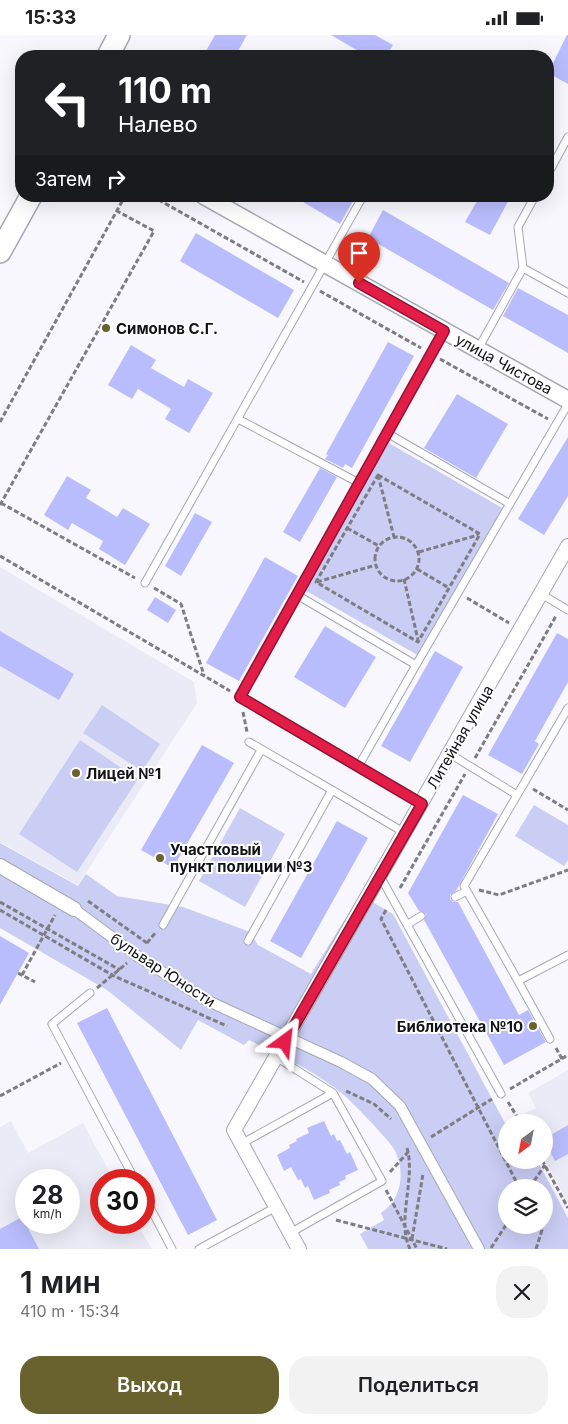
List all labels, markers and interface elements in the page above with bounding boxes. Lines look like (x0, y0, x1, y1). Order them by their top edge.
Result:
text: 15:33 (25, 6, 76, 29)
text: 110 m (118, 69, 212, 111)
icon: left (35, 70, 100, 135)
text: Налево (118, 111, 198, 137)
icon: right (102, 165, 130, 193)
text: Затем (35, 168, 92, 191)
pin (338, 232, 380, 283)
icon: arrive (345, 239, 373, 267)
place label: Симонов С.Г. (116, 319, 218, 338)
marker: Симонов С.Г. (100, 322, 112, 334)
street label: улица Чистова (452, 330, 556, 398)
street label: Литейная улица (423, 682, 497, 792)
place label: Лицей №1 (86, 764, 161, 783)
marker: Лицей №1 (70, 767, 82, 779)
place label: Участковый пункт полиции №3 (170, 840, 312, 876)
marker: Участковый пункт полиции №3 (154, 852, 166, 864)
street label: бульвар Юности (107, 929, 219, 1011)
position arrow (258, 1015, 310, 1067)
place label: Библиотека №10 (397, 1017, 523, 1036)
marker: Библиотека №10 (527, 1020, 539, 1032)
north arrow (498, 1114, 552, 1169)
map controls (498, 1114, 553, 1234)
speed limit sign: 30 (90, 1169, 155, 1234)
button: layers (498, 1179, 553, 1234)
text: 28 (31, 1180, 64, 1210)
text: km/h (33, 1206, 62, 1221)
text: 1 мин (20, 1264, 101, 1300)
button: close (496, 1266, 548, 1318)
text: 410 m · 15:34 (20, 1301, 120, 1321)
button: Выход (20, 1356, 279, 1414)
button: Поделиться (289, 1356, 548, 1414)

